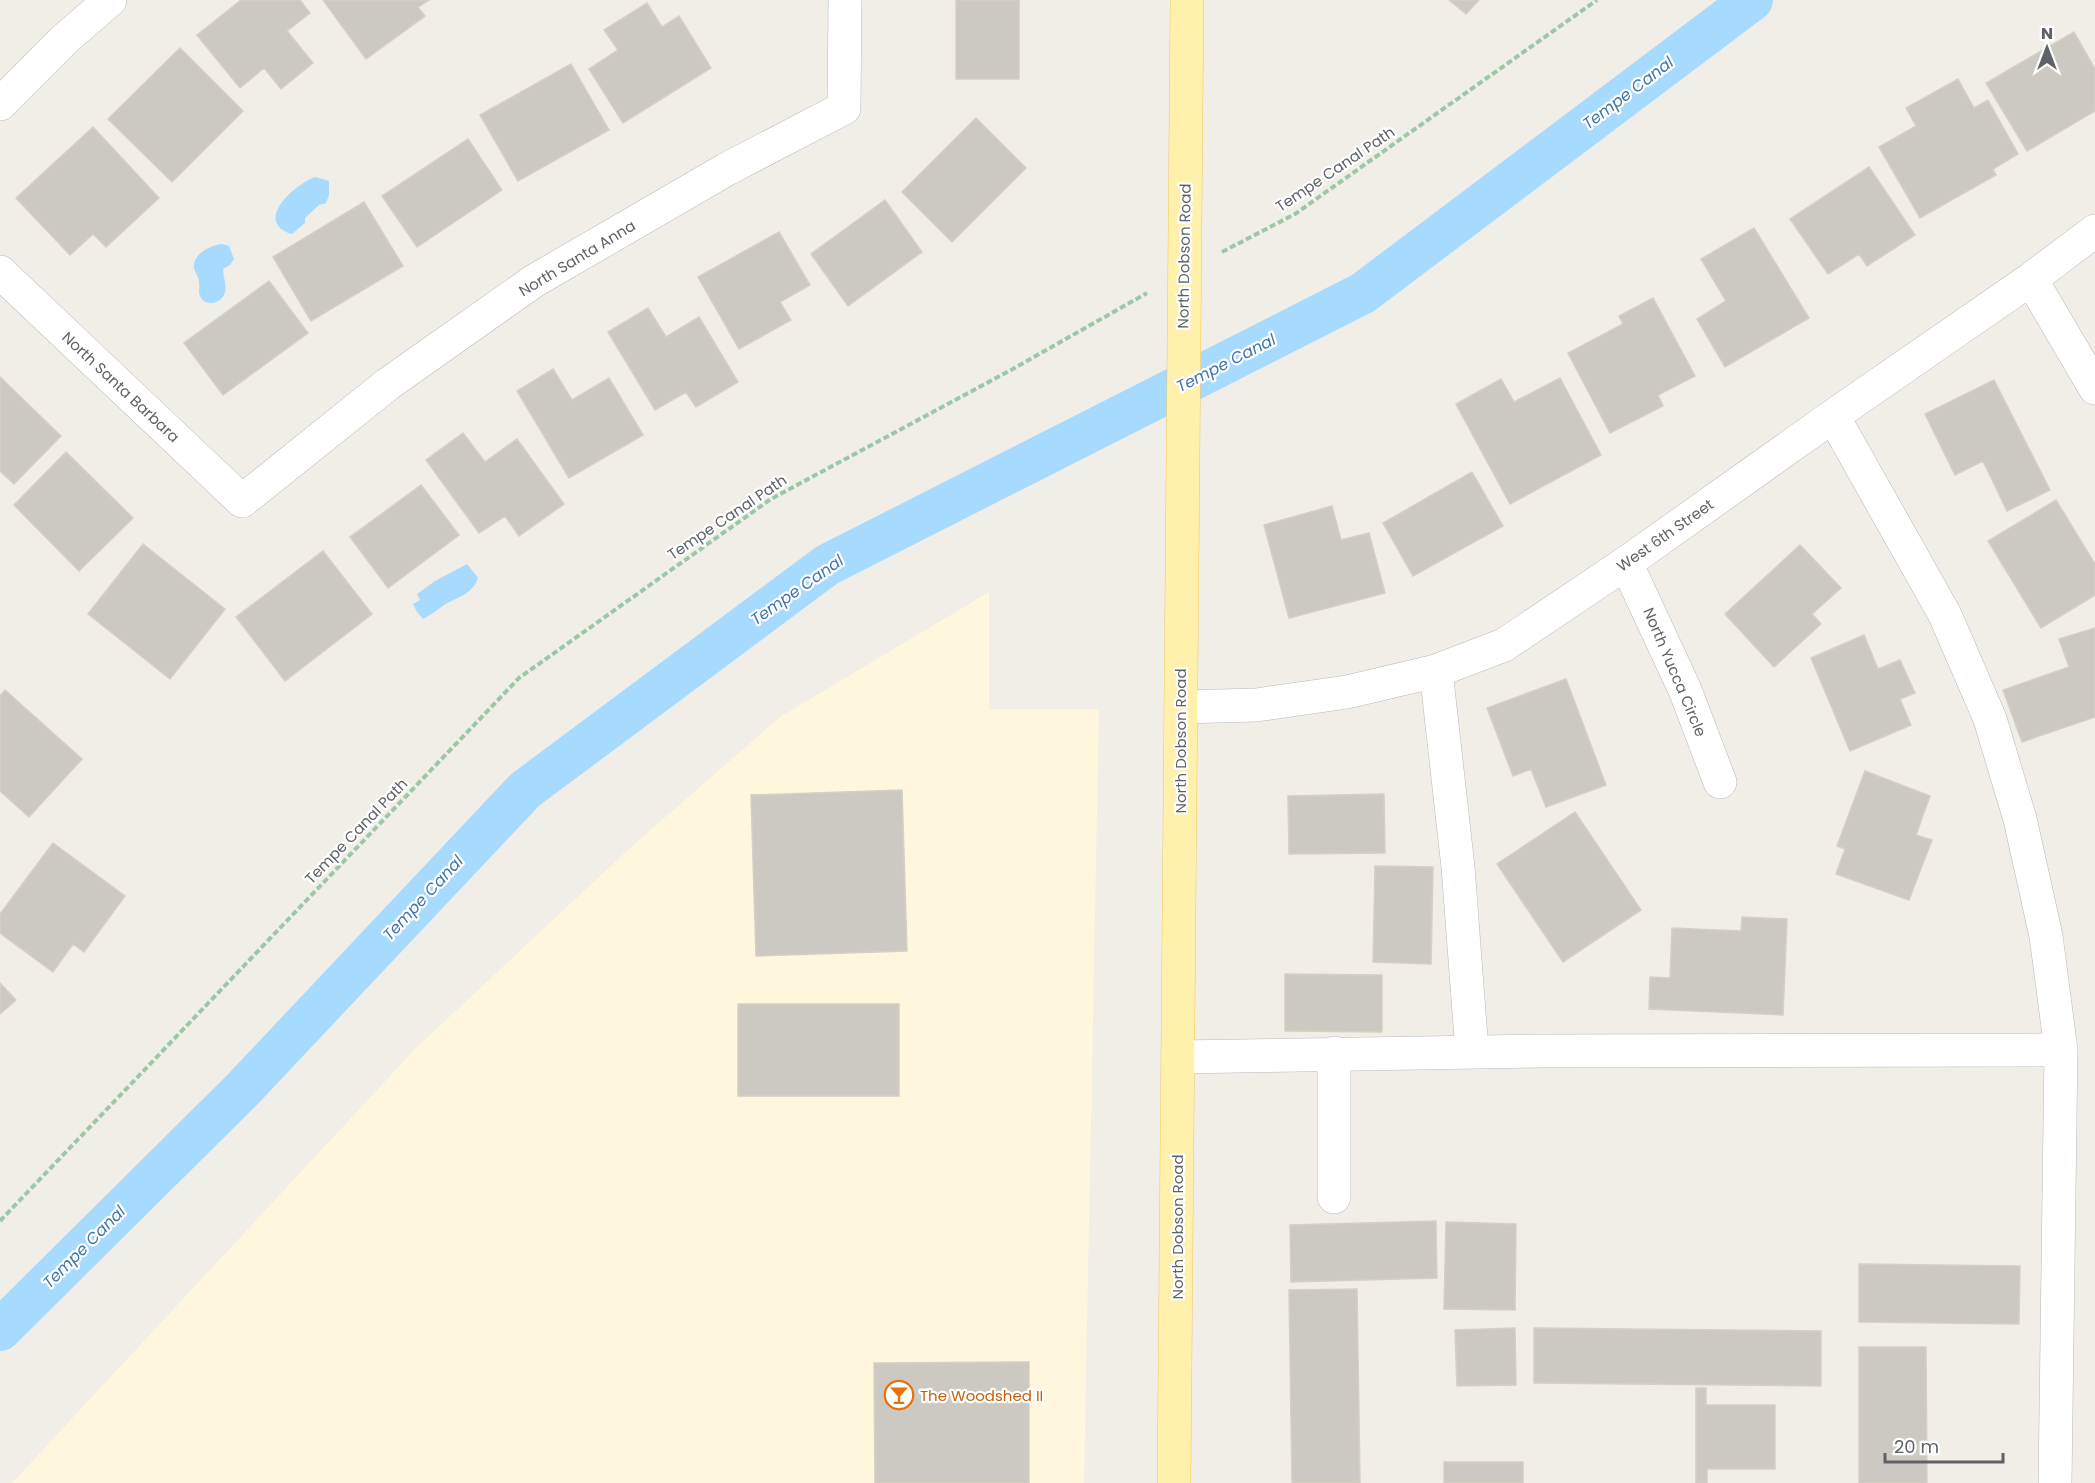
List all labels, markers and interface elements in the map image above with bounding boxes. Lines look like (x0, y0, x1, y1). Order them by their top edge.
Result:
north arrow (2017, 18, 2077, 78)
text: N (2041, 22, 2053, 45)
water label: Tempe Canal (1578, 51, 1678, 135)
street label: Tempe Canal Path (1271, 121, 1399, 217)
street label: North Dobson Road (1172, 183, 1196, 329)
street label: North Santa Anna (515, 215, 639, 301)
street label: North Santa Barbara (58, 327, 184, 447)
water label: Tempe Canal (1172, 328, 1280, 398)
street label: Tempe Canal Path (663, 469, 791, 565)
street label: West 6th Street (1612, 494, 1718, 576)
water label: Tempe Canal (746, 549, 848, 631)
street label: North Yucca Circle (1638, 604, 1712, 740)
street label: North Dobson Road (1170, 668, 1191, 814)
street label: Tempe Canal Path (300, 774, 412, 888)
water label: Tempe Canal (378, 850, 469, 946)
street label: North Dobson Road (1167, 1154, 1188, 1300)
water label: Tempe Canal (37, 1200, 131, 1294)
bar icon: The Woodshed II (883, 1379, 915, 1411)
place label: The Woodshed II (920, 1385, 1043, 1406)
scale bar (1885, 1426, 2004, 1464)
text: 20 m (1894, 1434, 1939, 1459)

